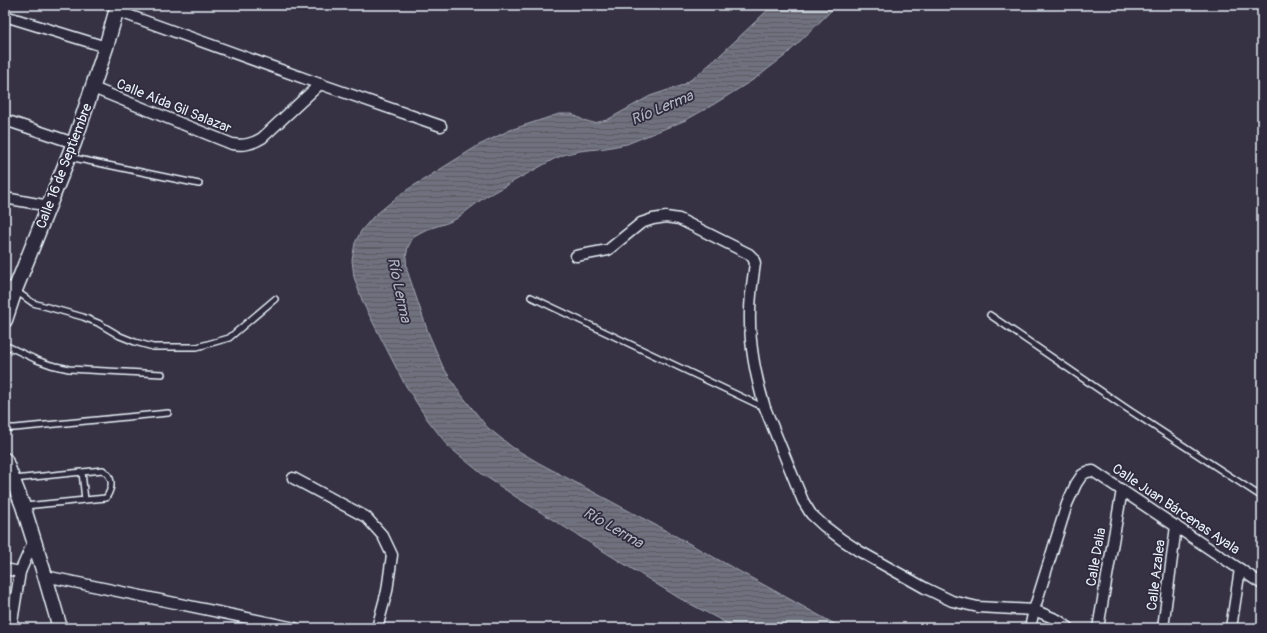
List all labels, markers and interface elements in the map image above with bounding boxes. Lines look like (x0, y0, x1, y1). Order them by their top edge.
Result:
street label: Calle Aída Gil Salazar (114, 75, 234, 137)
water label: Río Lerma (628, 86, 697, 130)
street label: Calle 16 de Septiembre (32, 101, 96, 231)
water label: Río Lerma (383, 256, 415, 325)
street label: Calle Juan Bárcenas Ayala (1109, 460, 1243, 558)
water label: Río Lerma (580, 503, 647, 553)
street label: Calle Dalia (1082, 526, 1110, 588)
street label: Calle Azalea (1143, 539, 1169, 611)

